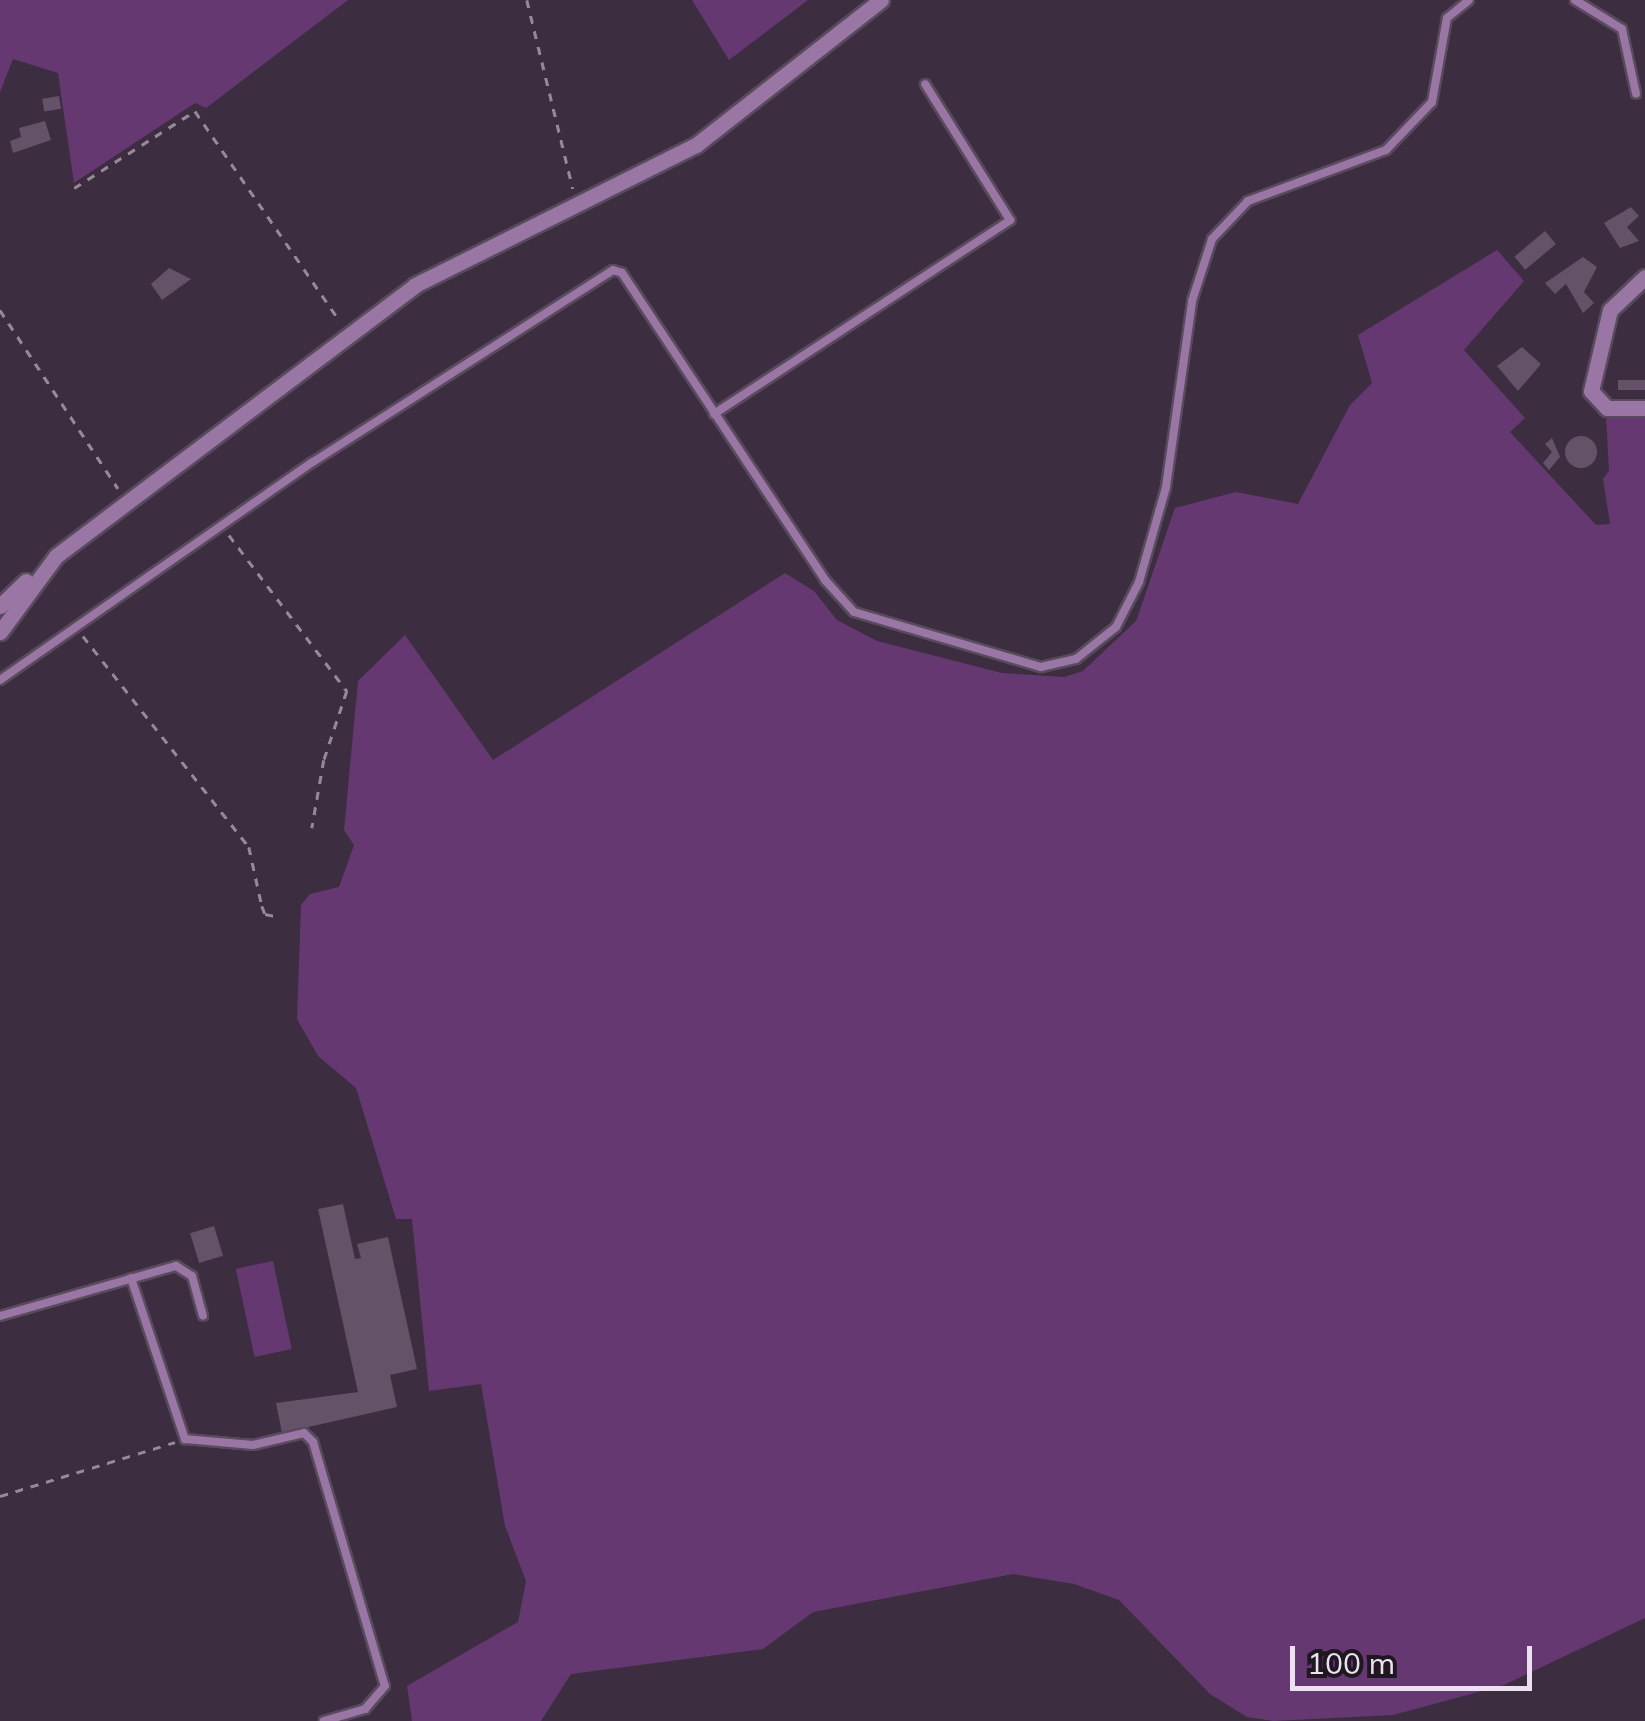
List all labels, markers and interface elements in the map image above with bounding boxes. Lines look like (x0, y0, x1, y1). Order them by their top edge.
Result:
scale bar (1295, 1626, 1538, 1688)
text: 100 m (1307, 1644, 1395, 1682)

